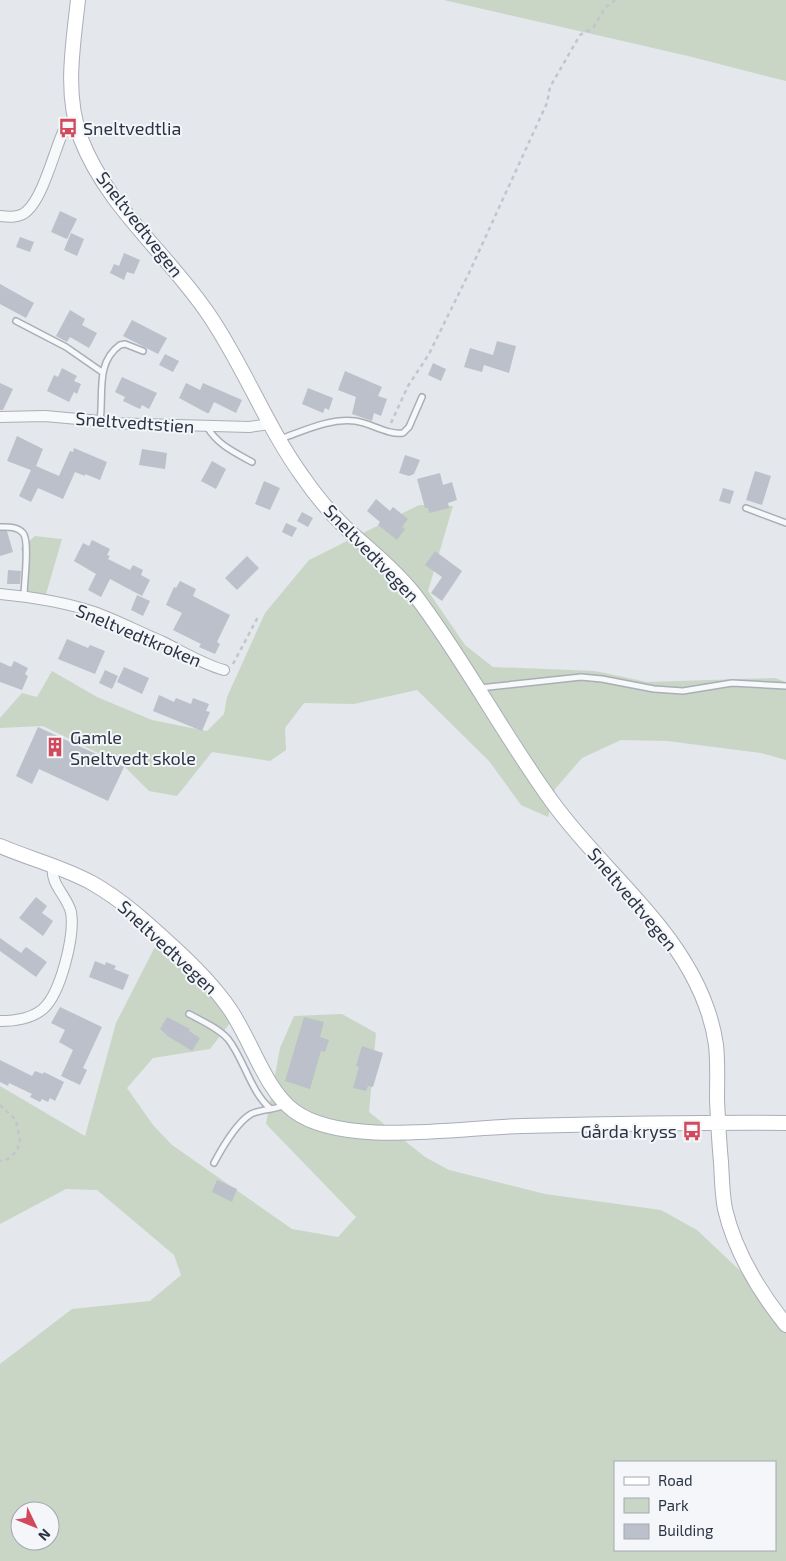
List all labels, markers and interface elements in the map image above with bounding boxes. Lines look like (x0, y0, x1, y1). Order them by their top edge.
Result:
bus stop icon: Sneltvedtlia (57, 117, 79, 139)
place label: Sneltvedtlia (83, 117, 181, 139)
street label: Sneltvedtvegen (92, 167, 188, 281)
street label: Sneltvedtstien (75, 407, 195, 437)
street label: Sneltvedtvegen (320, 499, 424, 607)
street label: Sneltvedtkroken (73, 599, 205, 671)
place label: Gamle Sneltvedt skole (70, 726, 196, 769)
building icon: Gamle Sneltvedt skole (44, 736, 66, 758)
street label: Sneltvedtvegen (584, 843, 682, 955)
street label: Sneltvedtvegen (114, 895, 222, 999)
place label: Gårda kryss (580, 1120, 677, 1142)
bus stop icon: Gårda kryss (681, 1120, 703, 1142)
legend (614, 1461, 776, 1551)
text: Road (658, 1471, 693, 1489)
text: Park (658, 1496, 689, 1514)
north arrow (10, 1501, 60, 1551)
text: Building (658, 1521, 714, 1539)
text: N (35, 1526, 55, 1545)

